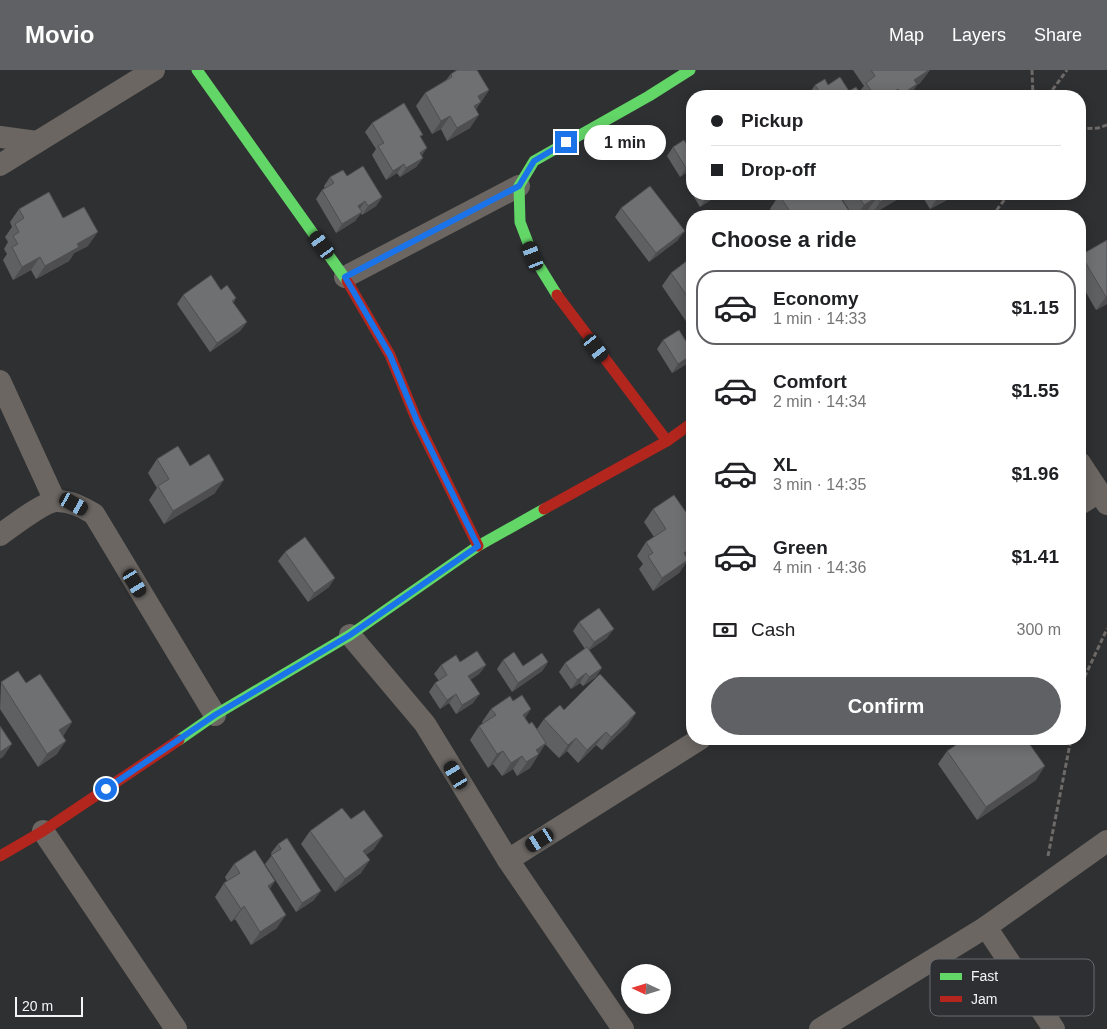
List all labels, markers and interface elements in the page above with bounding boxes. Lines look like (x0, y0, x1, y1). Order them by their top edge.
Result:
text: Movio (25, 21, 94, 48)
text: Map (889, 25, 924, 45)
text: Layers (952, 25, 1006, 45)
text: Share (1034, 25, 1082, 45)
text: Pickup (741, 110, 803, 131)
callout: 1 min (584, 124, 666, 160)
route end (555, 131, 577, 153)
text: 1 min (604, 134, 646, 151)
text: Drop-off (741, 159, 816, 180)
text: Choose a ride (711, 227, 856, 252)
car (307, 228, 336, 262)
car (520, 239, 545, 273)
icon: car (713, 285, 758, 330)
text: Economy (773, 288, 859, 309)
text: $1.15 (1011, 297, 1059, 318)
text: 1 min · 14:33 (773, 310, 866, 327)
car (580, 332, 611, 364)
icon: car (713, 368, 758, 413)
text: Comfort (773, 371, 847, 392)
text: $1.55 (1011, 380, 1059, 401)
text: 2 min · 14:34 (773, 393, 866, 410)
icon: car (713, 451, 758, 496)
text: XL (773, 454, 797, 475)
text: $1.96 (1011, 463, 1059, 484)
text: 3 min · 14:35 (773, 476, 866, 493)
car (57, 490, 90, 518)
icon: car (713, 534, 758, 579)
text: Green (773, 537, 828, 558)
text: $1.41 (1011, 546, 1059, 567)
text: 4 min · 14:36 (773, 559, 866, 576)
car (120, 566, 149, 600)
icon: cash (711, 616, 739, 644)
text: Cash (751, 619, 795, 640)
text: 300 m (1017, 621, 1061, 638)
button: Confirm (711, 677, 1061, 735)
car (441, 758, 470, 792)
route start (95, 778, 117, 800)
car (523, 826, 556, 854)
legend (930, 959, 1094, 1016)
north arrow (621, 964, 671, 1014)
map controls (621, 964, 671, 1014)
text: Fast (971, 968, 998, 984)
text: Jam (971, 991, 997, 1007)
scale bar (15, 994, 82, 1017)
text: 20 m (22, 998, 53, 1014)

